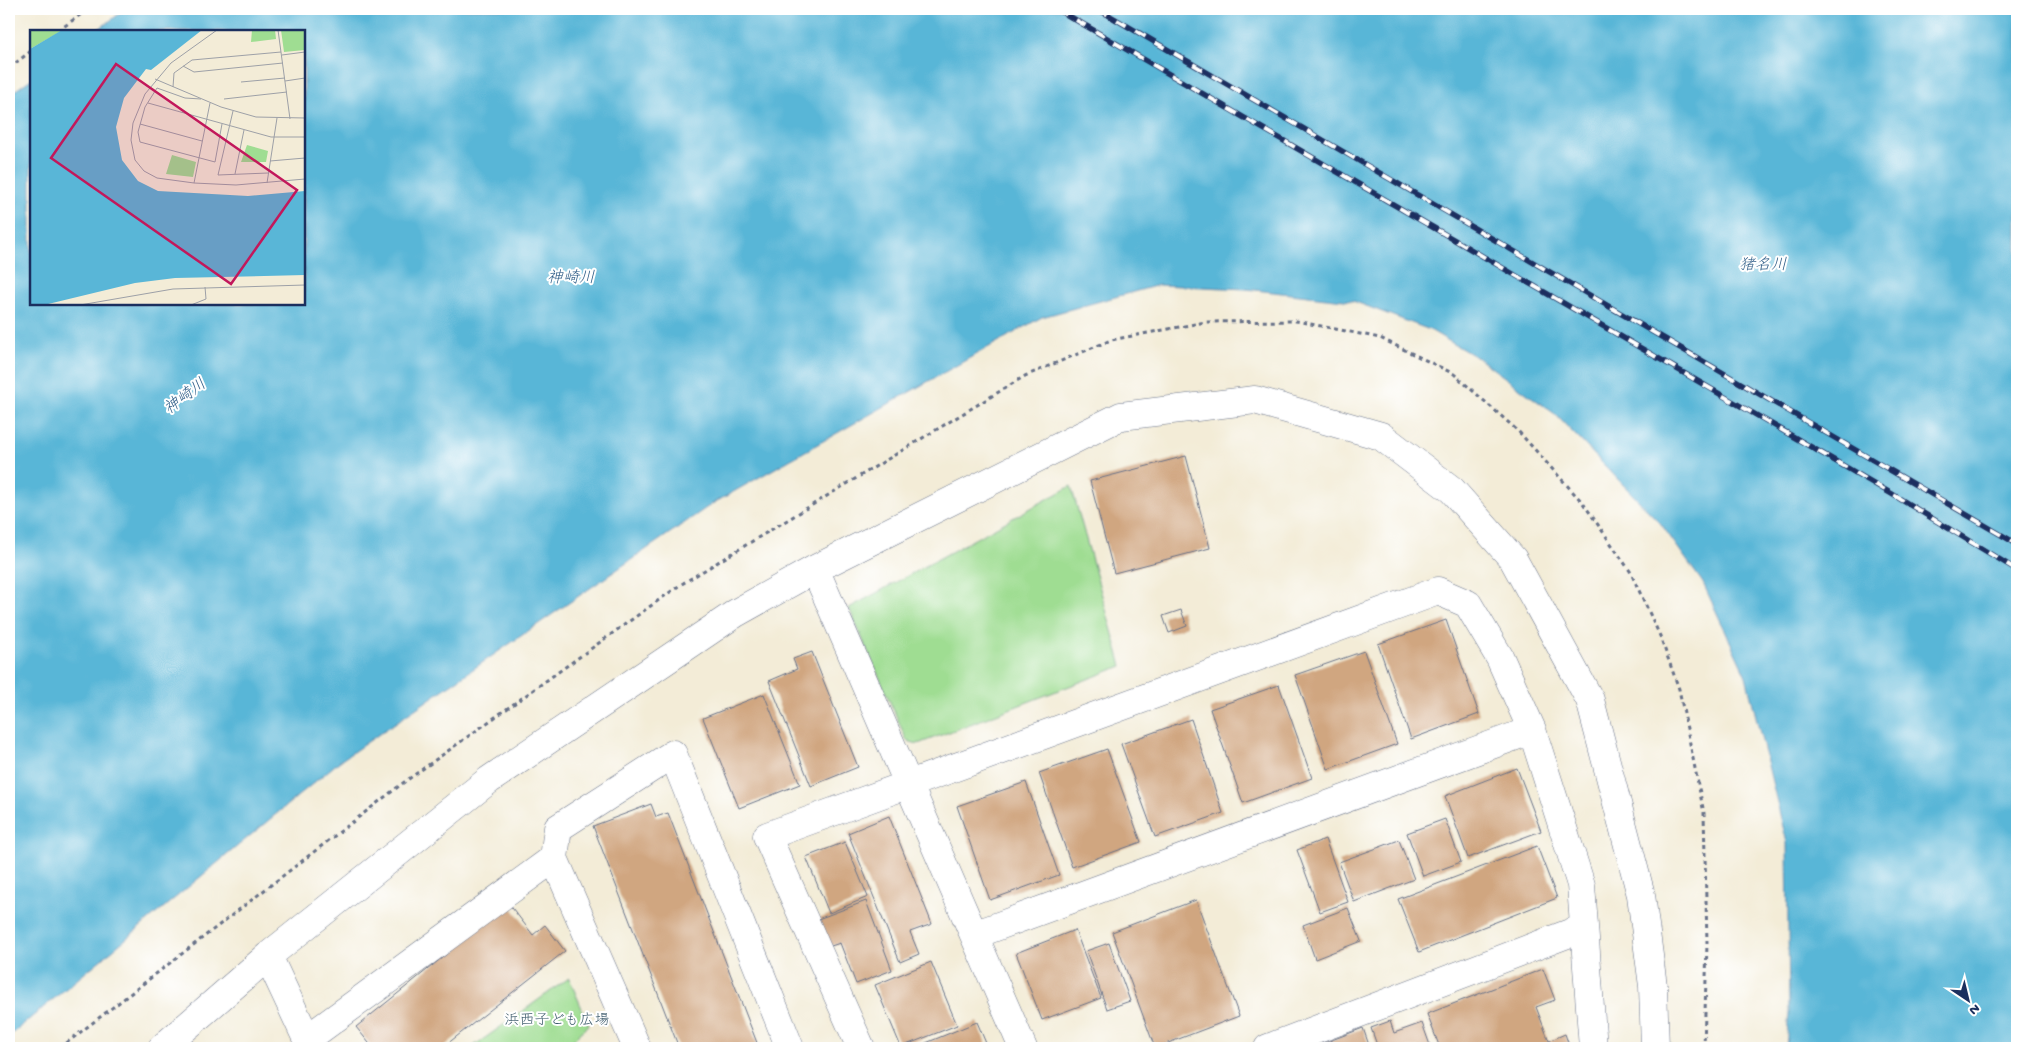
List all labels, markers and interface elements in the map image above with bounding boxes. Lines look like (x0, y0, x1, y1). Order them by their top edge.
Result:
inset map (30, 30, 305, 305)
water label: 猪名川 (1739, 256, 1787, 276)
water label: 神崎川 (547, 269, 595, 289)
water label: 神崎川 (161, 375, 211, 420)
north arrow (1944, 974, 1994, 1024)
text: N (1965, 999, 1983, 1018)
park label: 浜西子ども広場 (504, 1012, 610, 1030)

